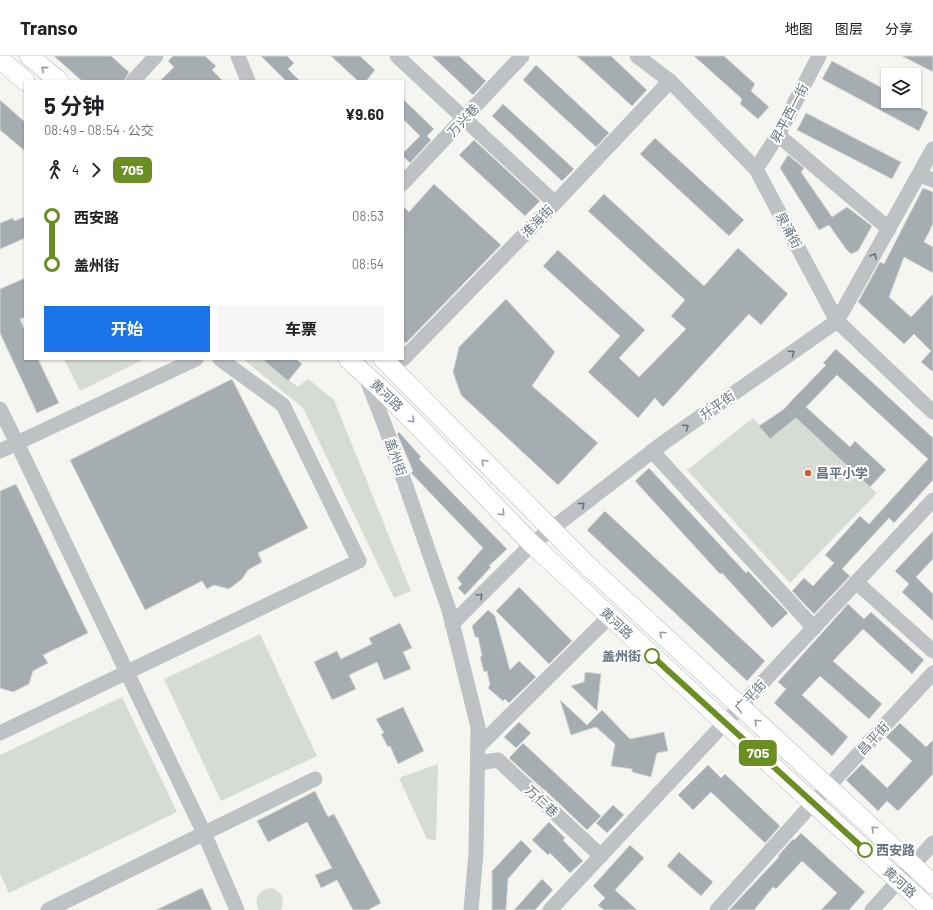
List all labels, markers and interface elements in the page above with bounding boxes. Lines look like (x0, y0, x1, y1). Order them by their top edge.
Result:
text: Transo (20, 16, 78, 39)
text: 地图 (785, 20, 813, 37)
text: 图层 (835, 20, 863, 37)
text: 分享 (885, 20, 913, 37)
one-way arrow (41, 66, 48, 73)
map controls (881, 68, 921, 108)
button: layers (881, 68, 921, 108)
street label: 昇平西一街 (767, 81, 811, 145)
text: 5 分钟 (44, 92, 104, 118)
street label: 万兴巷 (444, 100, 482, 140)
text: ¥9.60 (345, 105, 384, 123)
text: 08:49 – 08:54 · 公交 (44, 122, 154, 138)
icon: walk (44, 159, 66, 181)
icon: forward (85, 159, 107, 181)
text: 705 (121, 161, 144, 178)
text: 4 (72, 162, 79, 178)
street label: 淮海街 (518, 201, 556, 241)
text: 西安路 (74, 208, 119, 226)
text: 08:53 (352, 208, 384, 224)
street label: 泉涌街 (773, 209, 805, 251)
one-way arrow (869, 253, 877, 260)
text: 盖州街 (74, 256, 119, 274)
text: 08:54 (352, 256, 384, 272)
button: 开始 (44, 306, 210, 352)
button: 车票 (218, 306, 384, 352)
one-way arrow (788, 350, 795, 358)
street label: 黄河路 (367, 376, 407, 414)
street label: 升平街 (696, 387, 738, 423)
one-way arrow (407, 415, 415, 423)
one-way arrow (681, 425, 688, 432)
street label: 盖州街 (382, 436, 410, 478)
one-way arrow (481, 459, 489, 467)
place label: 昌平小学 (816, 465, 868, 481)
marker: 昌平小学 (803, 468, 813, 478)
one-way arrow (577, 503, 584, 510)
one-way arrow (497, 508, 505, 516)
one-way arrow (475, 593, 483, 601)
street label: 黄河路 (597, 604, 637, 642)
one-way arrow (659, 631, 667, 639)
place label: 盖州街 (602, 648, 641, 664)
marker: 盖州街 (644, 648, 660, 664)
street label: 广平街 (731, 676, 769, 716)
street label: 昌平街 (854, 718, 892, 758)
one-way arrow (755, 720, 762, 727)
line badge: 705 (735, 740, 781, 766)
text: 705 (747, 744, 769, 761)
street label: 万仁巷 (522, 782, 562, 820)
one-way arrow (871, 827, 878, 834)
marker: 西安路 (857, 842, 873, 858)
place label: 西安路 (876, 842, 915, 858)
street label: 黄河路 (880, 863, 920, 901)

